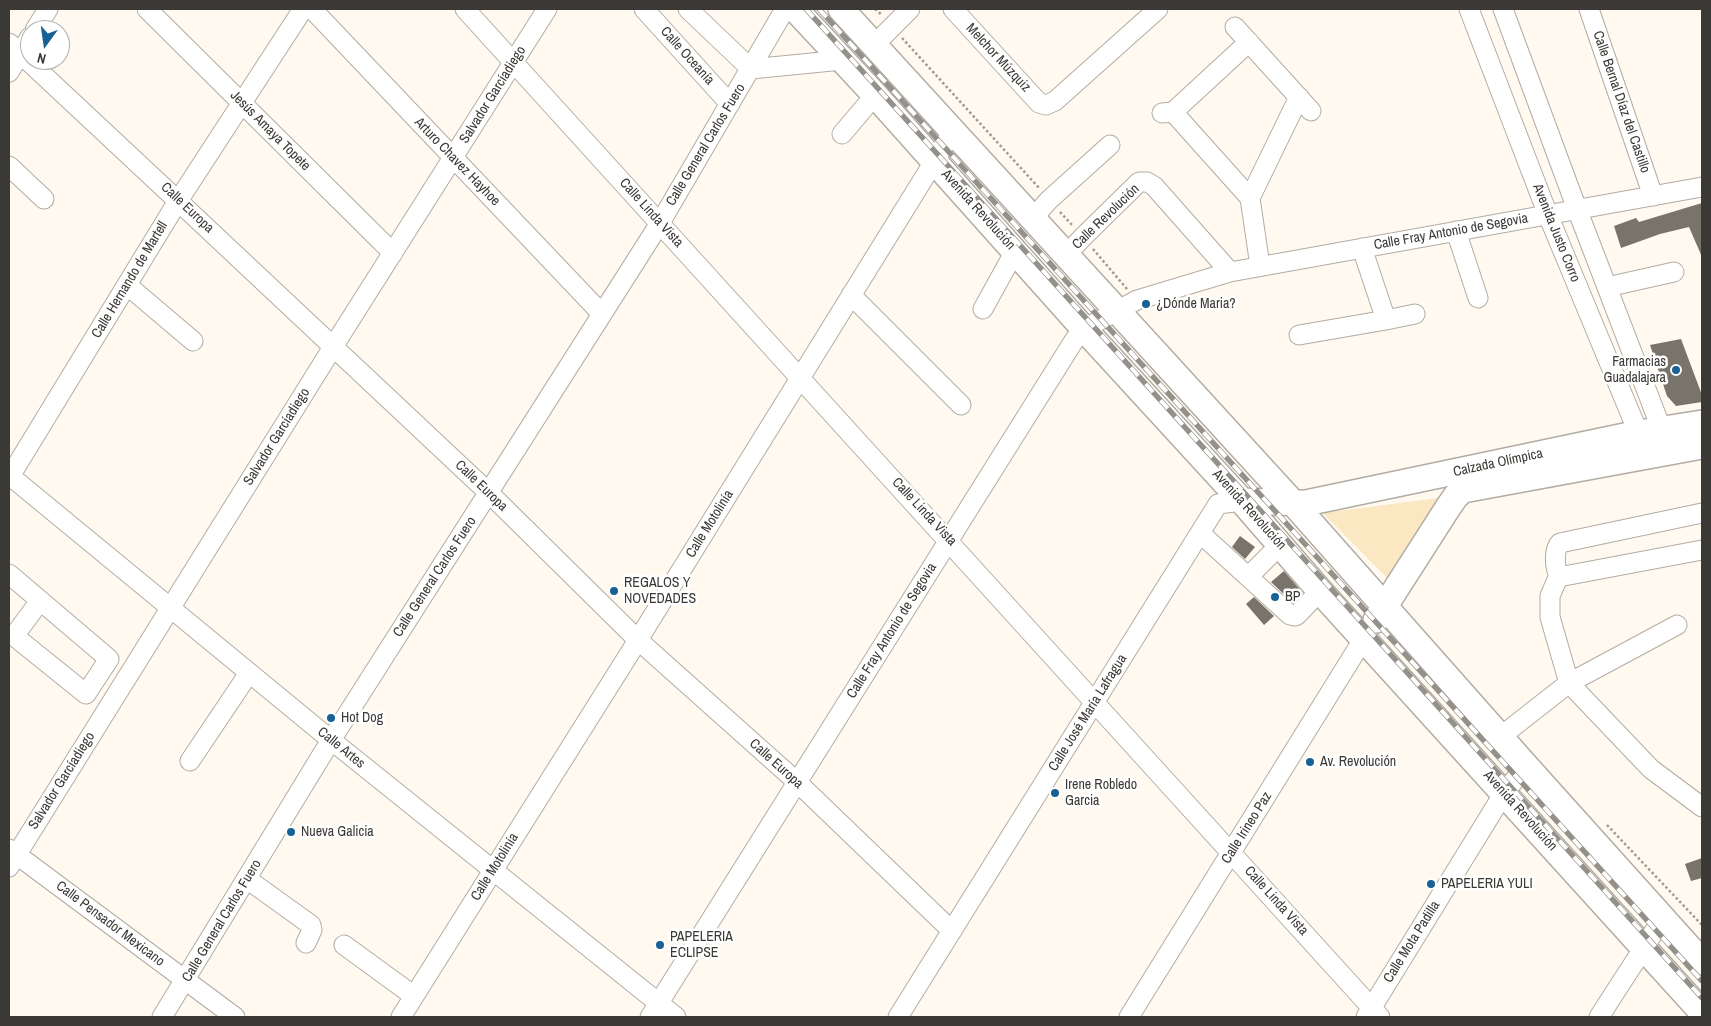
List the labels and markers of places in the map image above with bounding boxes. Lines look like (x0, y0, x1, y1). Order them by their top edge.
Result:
place label: ¿Dónde Maria? (1156, 296, 1236, 312)
marker: ¿Dónde Maria? (1140, 298, 1152, 310)
place label: Farmacias Guadalajara (1603, 354, 1666, 387)
marker: Farmacias Guadalajara (1670, 364, 1682, 376)
place label: REGALOS Y NOVEDADES (624, 575, 696, 608)
marker: REGALOS Y NOVEDADES (608, 585, 620, 597)
place label: BP (1285, 589, 1300, 605)
marker: BP (1269, 591, 1281, 603)
place label: Hot Dog (341, 710, 383, 726)
marker: Hot Dog (325, 712, 337, 724)
place label: Av. Revolución (1320, 754, 1396, 770)
marker: Av. Revolución (1304, 756, 1316, 768)
place label: Irene Robledo Garcia (1065, 777, 1137, 810)
marker: Irene Robledo Garcia (1049, 787, 1061, 799)
place label: Nueva Galicia (301, 824, 374, 840)
marker: Nueva Galicia (285, 826, 297, 838)
place label: PAPELERIA YULI (1441, 876, 1533, 892)
marker: PAPELERIA YULI (1425, 878, 1437, 890)
place label: PAPELERIA ECLIPSE (670, 929, 733, 962)
marker: PAPELERIA ECLIPSE (654, 939, 666, 951)

